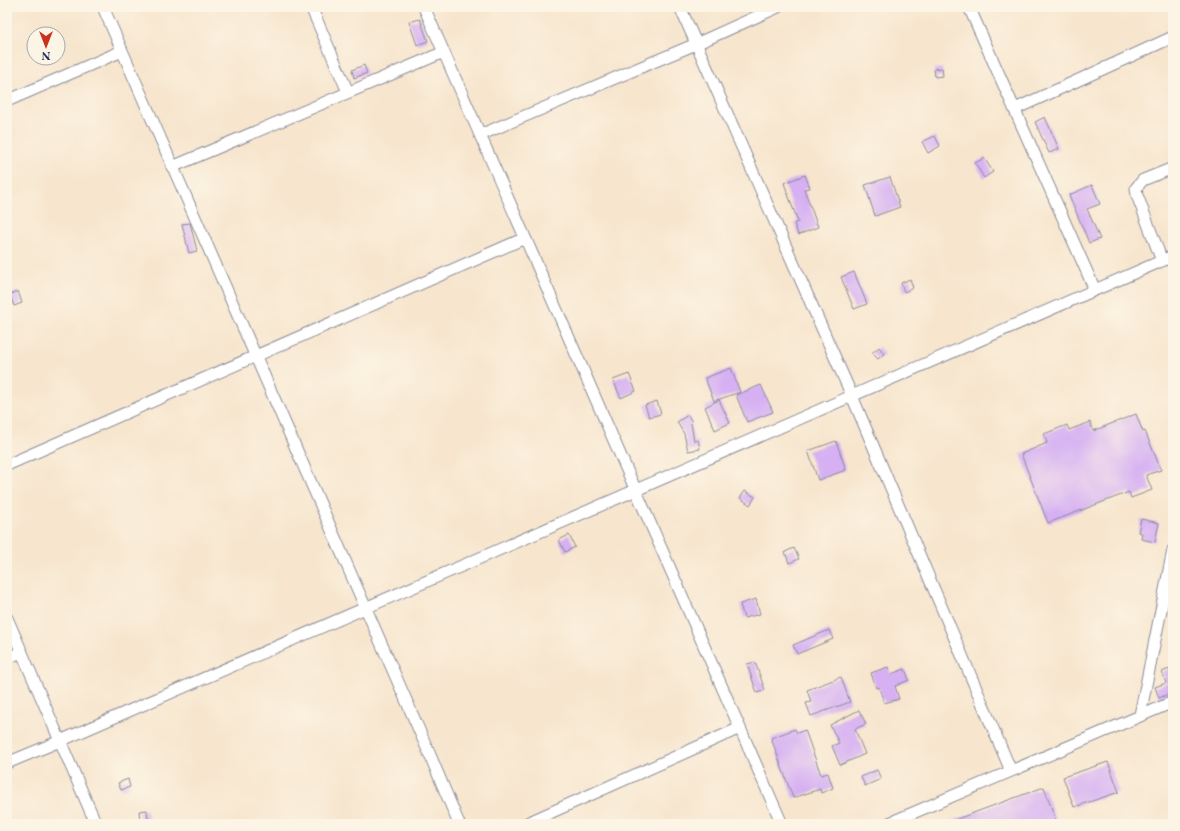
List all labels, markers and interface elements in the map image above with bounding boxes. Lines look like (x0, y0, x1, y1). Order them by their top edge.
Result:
north arrow (26, 26, 66, 66)
text: N (41, 49, 50, 63)

